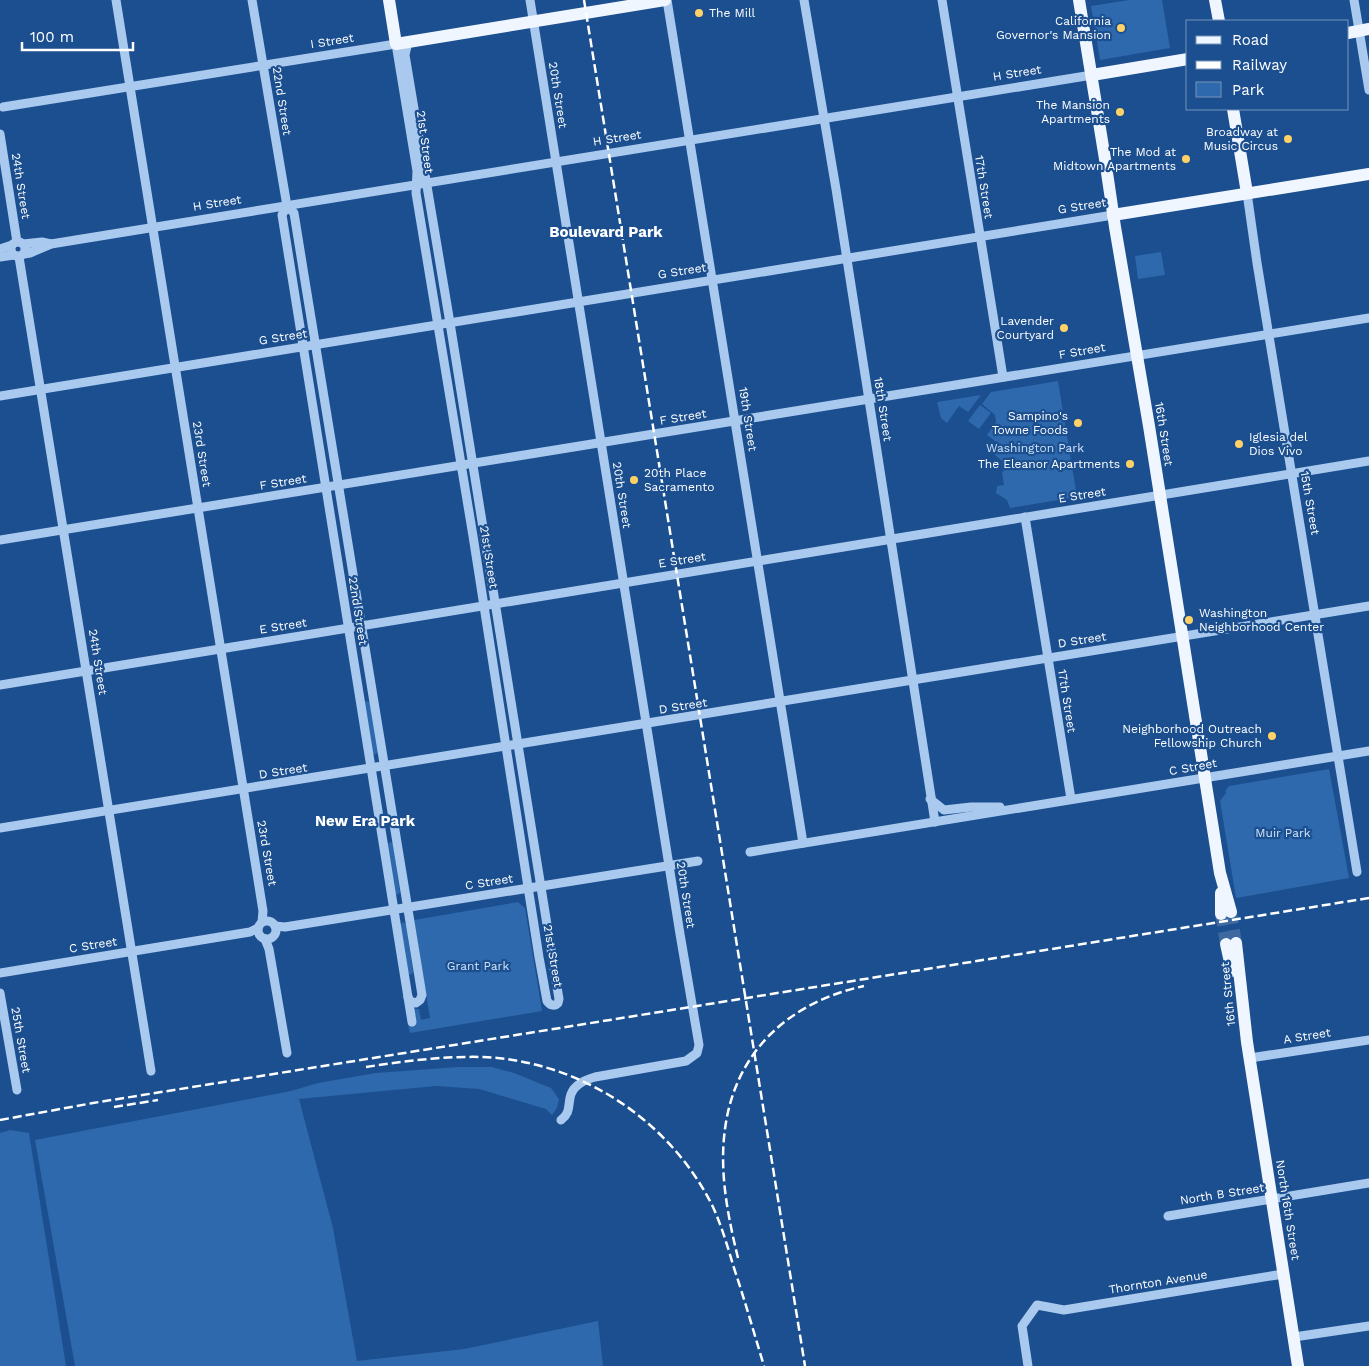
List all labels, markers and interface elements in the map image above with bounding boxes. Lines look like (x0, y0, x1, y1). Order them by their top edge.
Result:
place label: The Mill (709, 6, 756, 20)
marker: The Mill (693, 7, 705, 19)
place label: California Governor's Mansion (996, 14, 1111, 42)
scale bar (22, 20, 134, 52)
legend (1186, 20, 1349, 110)
marker: California Governor's Mansion (1115, 22, 1127, 34)
text: 100 m (30, 28, 74, 46)
street label: I Street (309, 31, 355, 51)
text: Road (1232, 31, 1269, 49)
text: Railway (1232, 56, 1287, 74)
street label: 20th Street (546, 61, 570, 129)
street label: H Street (992, 62, 1042, 84)
street label: 22nd Street (270, 66, 294, 136)
text: Park (1232, 81, 1265, 99)
place label: The Mansion Apartments (1036, 98, 1110, 126)
marker: The Mansion Apartments (1114, 106, 1126, 118)
street label: 21st Street (414, 110, 436, 174)
place label: Broadway at Music Circus (1204, 125, 1278, 153)
street label: H Street (592, 127, 642, 149)
marker: Broadway at Music Circus (1282, 133, 1294, 145)
place label: The Mod at Midtown Apartments (1053, 145, 1176, 173)
street label: 24th Street (9, 152, 33, 220)
marker: The Mod at Midtown Apartments (1180, 153, 1192, 165)
street label: 17th Street (972, 154, 996, 220)
street label: H Street (192, 192, 242, 214)
street label: G Street (1057, 195, 1107, 217)
district label: Boulevard Park (549, 223, 663, 241)
street label: G Street (657, 260, 707, 282)
place label: Lavender Courtyard (997, 314, 1054, 342)
marker: Lavender Courtyard (1058, 322, 1070, 334)
street label: G Street (258, 326, 308, 348)
street label: F Street (1058, 340, 1106, 362)
street label: 18th Street (871, 376, 895, 442)
street label: 19th Street (736, 386, 760, 452)
street label: 16th Street (1152, 401, 1176, 467)
street label: F Street (659, 406, 707, 428)
place label: Sampino's Towne Foods (992, 409, 1068, 437)
marker: Sampino's Towne Foods (1072, 417, 1084, 429)
street label: 23rd Street (190, 420, 214, 488)
place label: Iglesia del Dios Vivo (1249, 430, 1308, 458)
marker: Iglesia del Dios Vivo (1233, 438, 1245, 450)
park label: Washington Park (986, 441, 1084, 455)
place label: The Eleanor Apartments (978, 457, 1120, 471)
marker: The Eleanor Apartments (1124, 458, 1136, 470)
street label: 20th Street (610, 461, 634, 529)
place label: 20th Place Sacramento (644, 466, 715, 494)
street label: 15th Street (1298, 470, 1322, 536)
street label: F Street (259, 471, 307, 493)
marker: 20th Place Sacramento (628, 474, 640, 486)
street label: E Street (1057, 484, 1107, 506)
street label: 21st Street (477, 525, 501, 589)
street label: E Street (657, 549, 707, 571)
street label: 22nd Street (346, 576, 370, 646)
place label: Washington Neighborhood Center (1199, 606, 1324, 634)
marker: Washington Neighborhood Center (1183, 614, 1195, 626)
street label: E Street (258, 615, 308, 637)
street label: 24th Street (86, 628, 110, 696)
street label: D Street (1057, 629, 1107, 651)
street label: 17th Street (1055, 668, 1079, 734)
street label: D Street (658, 695, 708, 717)
place label: Neighborhood Outreach Fellowship Church (1122, 722, 1262, 750)
marker: Neighborhood Outreach Fellowship Church (1266, 730, 1278, 742)
street label: C Street (1168, 756, 1218, 778)
street label: D Street (258, 760, 308, 782)
district label: New Era Park (315, 812, 416, 830)
street label: 23rd Street (254, 819, 280, 887)
park label: Muir Park (1255, 826, 1311, 840)
street label: 20th Street (674, 861, 698, 929)
street label: C Street (464, 871, 514, 893)
street label: 21st Street (541, 924, 565, 988)
street label: C Street (68, 934, 118, 956)
park label: Grant Park (447, 959, 509, 973)
street label: 16th Street (1218, 961, 1238, 1027)
street label: 25th Street (8, 1006, 34, 1074)
street label: A Street (1282, 1025, 1332, 1047)
street label: North 16th Street (1273, 1159, 1303, 1261)
street label: North B Street (1179, 1180, 1265, 1208)
street label: Thornton Avenue (1108, 1267, 1208, 1297)

